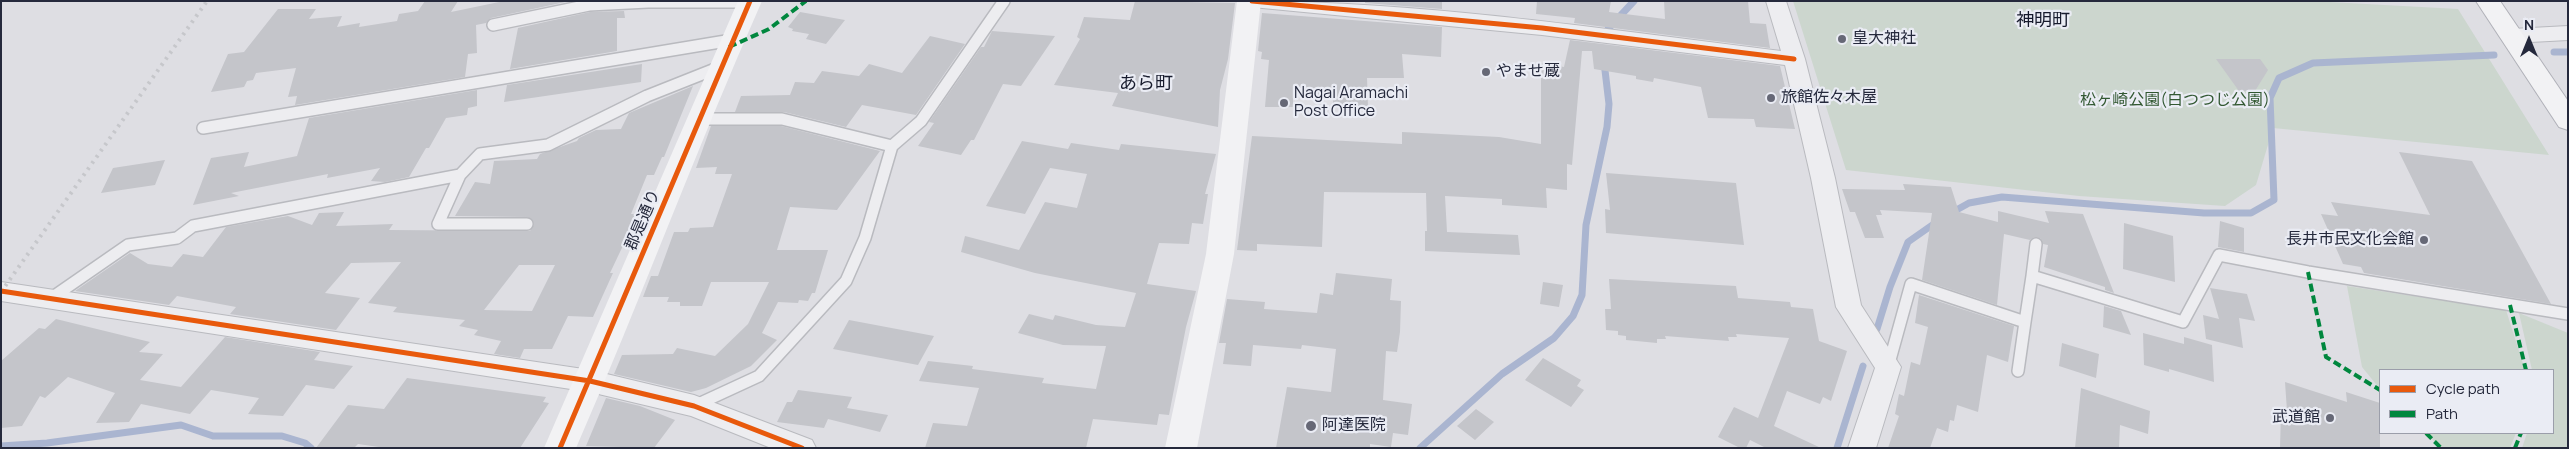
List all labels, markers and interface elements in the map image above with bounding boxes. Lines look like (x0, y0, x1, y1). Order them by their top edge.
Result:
district label: 神明町 (2016, 10, 2070, 32)
north arrow (2504, 15, 2554, 65)
text: N (2524, 15, 2534, 34)
place label: 皇大神社 (1852, 29, 1916, 49)
marker: 皇大神社 (1836, 33, 1848, 45)
place label: やませ蔵 (1496, 62, 1560, 82)
marker: やませ蔵 (1480, 66, 1492, 78)
district label: あら町 (1119, 73, 1173, 95)
place label: Nagai Aramachi Post Office (1294, 84, 1408, 122)
place label: 旅館佐々木屋 (1781, 88, 1877, 108)
park label: 松ヶ崎公園(白つつじ公園) (2080, 91, 2270, 111)
marker: 旅館佐々木屋 (1765, 92, 1777, 104)
marker: Nagai Aramachi Post Office (1278, 97, 1290, 109)
street label: 郡是通り (622, 187, 664, 253)
place label: 長井市民文化会館 (2286, 230, 2414, 250)
marker: 長井市民文化会館 (2418, 234, 2430, 246)
legend (2379, 369, 2554, 434)
text: Cycle path (2426, 378, 2500, 399)
text: Path (2426, 403, 2458, 424)
place label: 武道館 (2272, 408, 2320, 428)
marker: 武道館 (2324, 412, 2336, 424)
place label: 阿達医院 (1322, 416, 1386, 436)
marker: 阿達医院 (1304, 419, 1318, 433)

